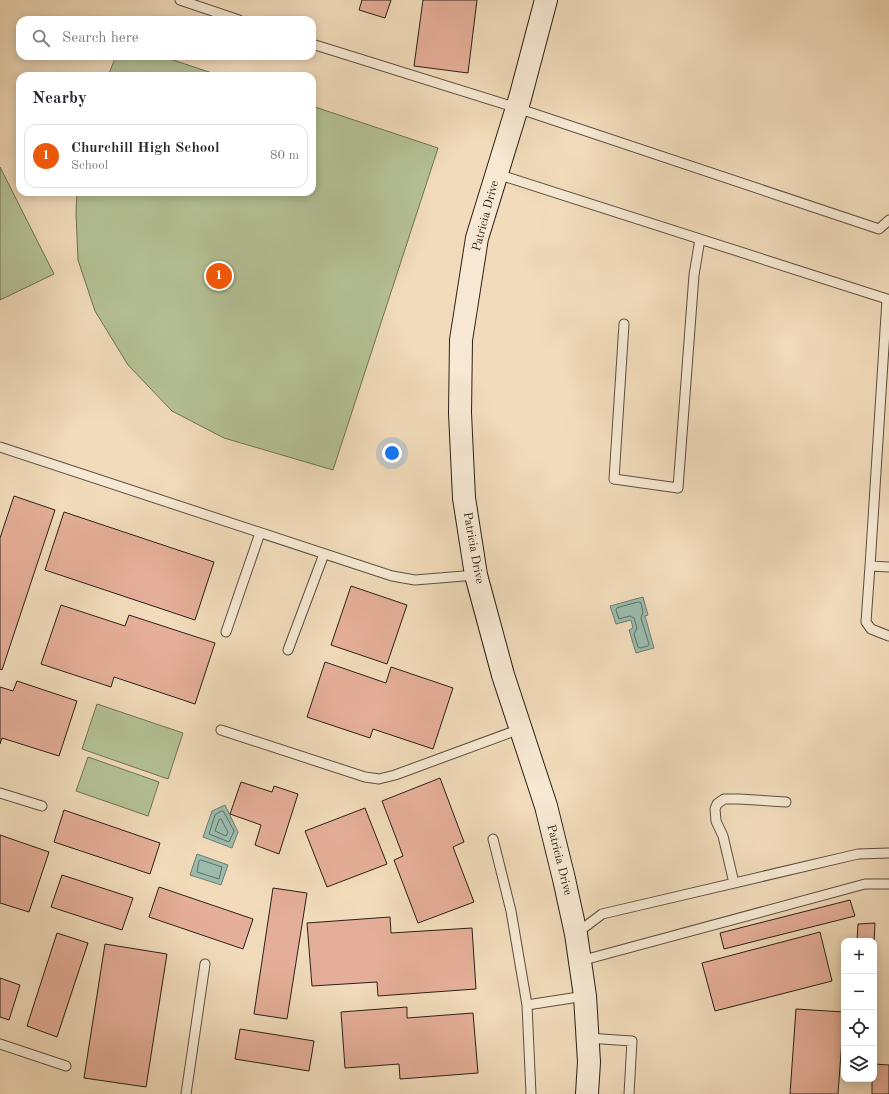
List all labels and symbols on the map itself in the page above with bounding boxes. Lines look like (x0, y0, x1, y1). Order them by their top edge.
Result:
street label: Patricia Drive (471, 179, 501, 253)
pin: 1 (206, 261, 232, 291)
your location (382, 443, 402, 463)
street label: Patricia Drive (461, 511, 485, 585)
street label: Patricia Drive (544, 823, 574, 897)

